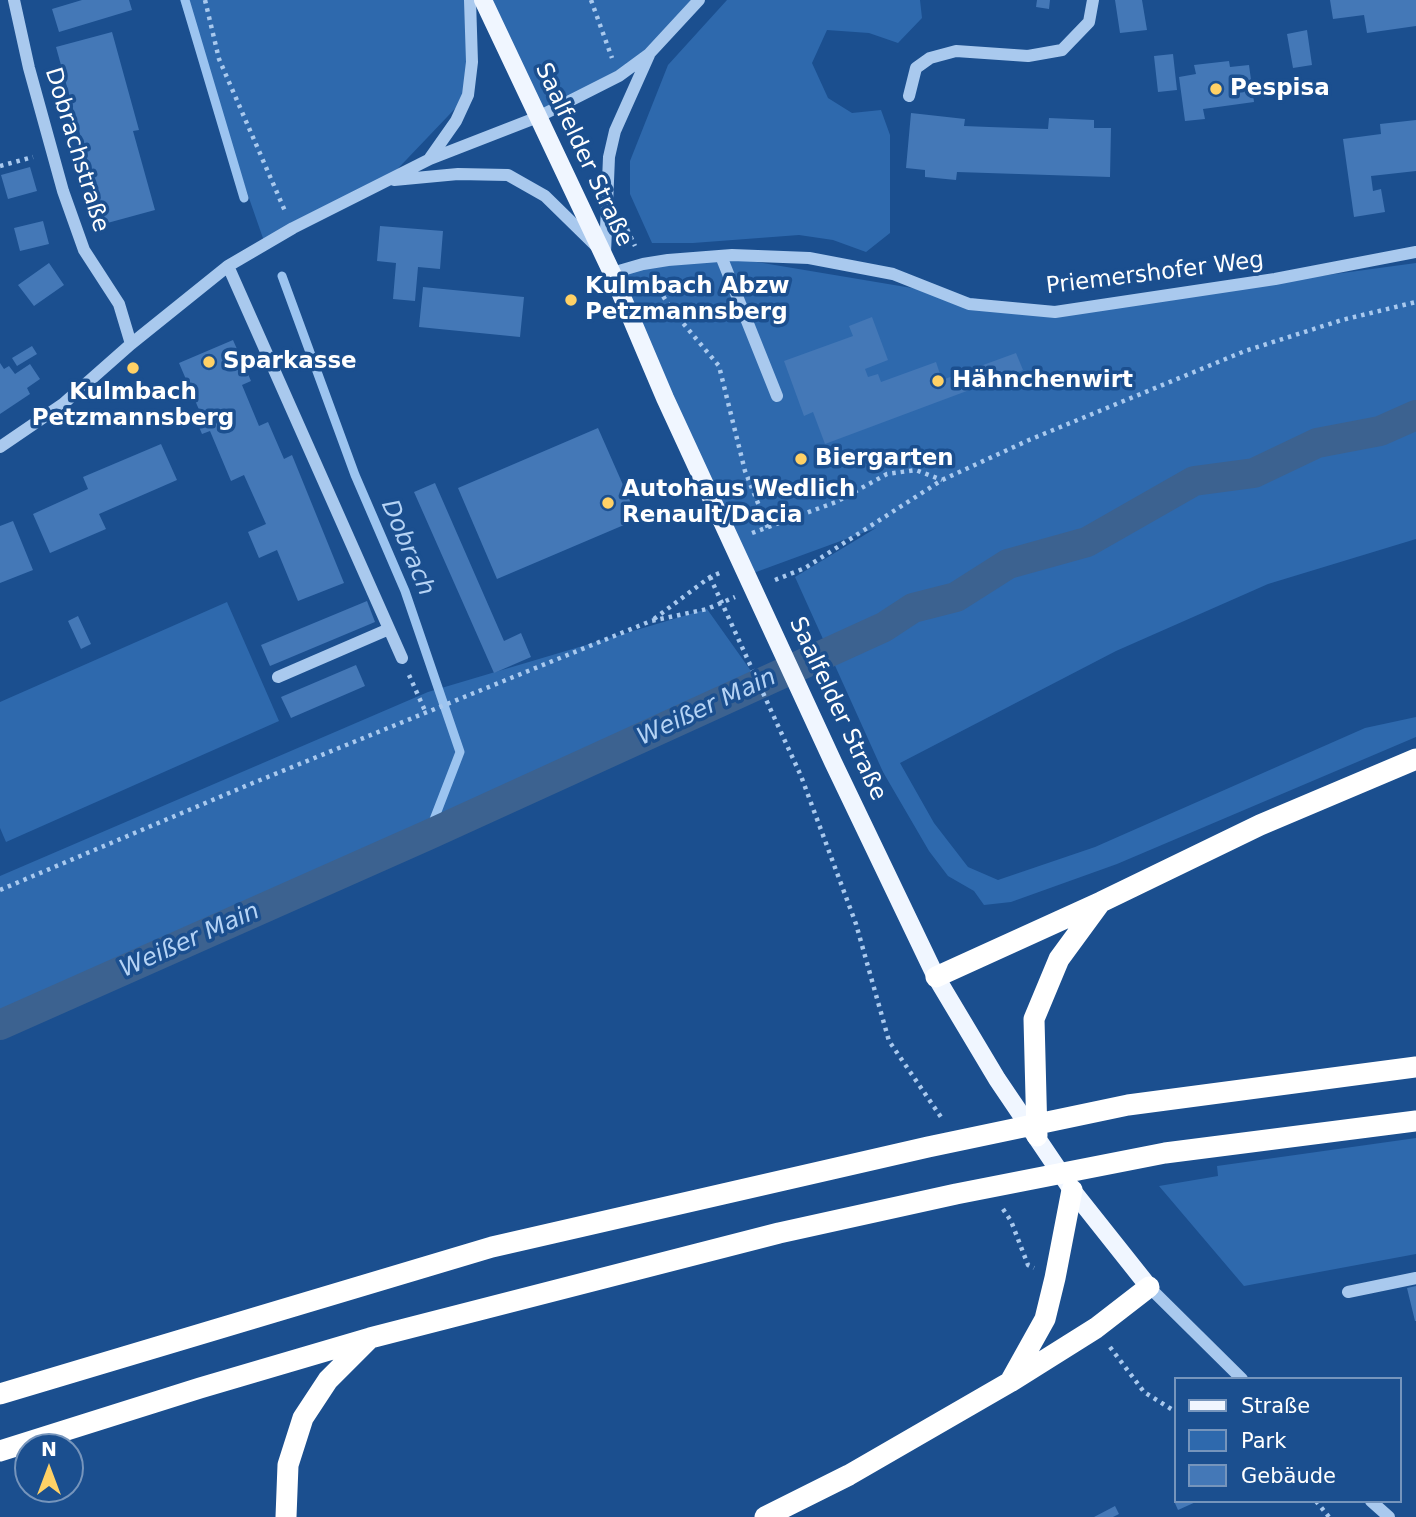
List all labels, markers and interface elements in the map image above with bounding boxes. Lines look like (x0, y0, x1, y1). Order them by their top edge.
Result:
street label: Saalfelder Straße (528, 59, 638, 251)
street label: Dobrachstraße (38, 65, 114, 235)
place label: Pespisa (1230, 75, 1330, 103)
marker: Pespisa (1208, 81, 1224, 97)
street label: Priemershofer Weg (1045, 247, 1265, 301)
place label: Kulmbach Abzw Petzmannsberg (585, 273, 790, 327)
marker: Kulmbach Abzw Petzmannsberg (563, 292, 579, 308)
place label: Sparkasse (223, 348, 357, 376)
marker: Sparkasse (201, 354, 217, 370)
marker: Kulmbach Petzmannsberg (125, 360, 141, 376)
place label: Hähnchenwirt (952, 367, 1133, 395)
marker: Hähnchenwirt (930, 373, 946, 389)
place label: Kulmbach Petzmannsberg (32, 379, 234, 433)
place label: Biergarten (815, 445, 954, 473)
marker: Biergarten (793, 451, 809, 467)
place label: Autohaus Wedlich Renault/Dacia (622, 476, 855, 530)
marker: Autohaus Wedlich Renault/Dacia (600, 495, 616, 511)
water label: Dobrach (374, 496, 440, 600)
street label: Saalfelder Straße (782, 613, 892, 805)
water label: Weißer Main (633, 663, 781, 753)
water label: Weißer Main (116, 897, 264, 985)
legend (1174, 1377, 1402, 1503)
text: Straße (1241, 1394, 1310, 1418)
text: Park (1241, 1429, 1286, 1453)
north arrow (14, 1433, 84, 1503)
text: N (41, 1438, 57, 1460)
text: Gebäude (1241, 1464, 1336, 1488)

